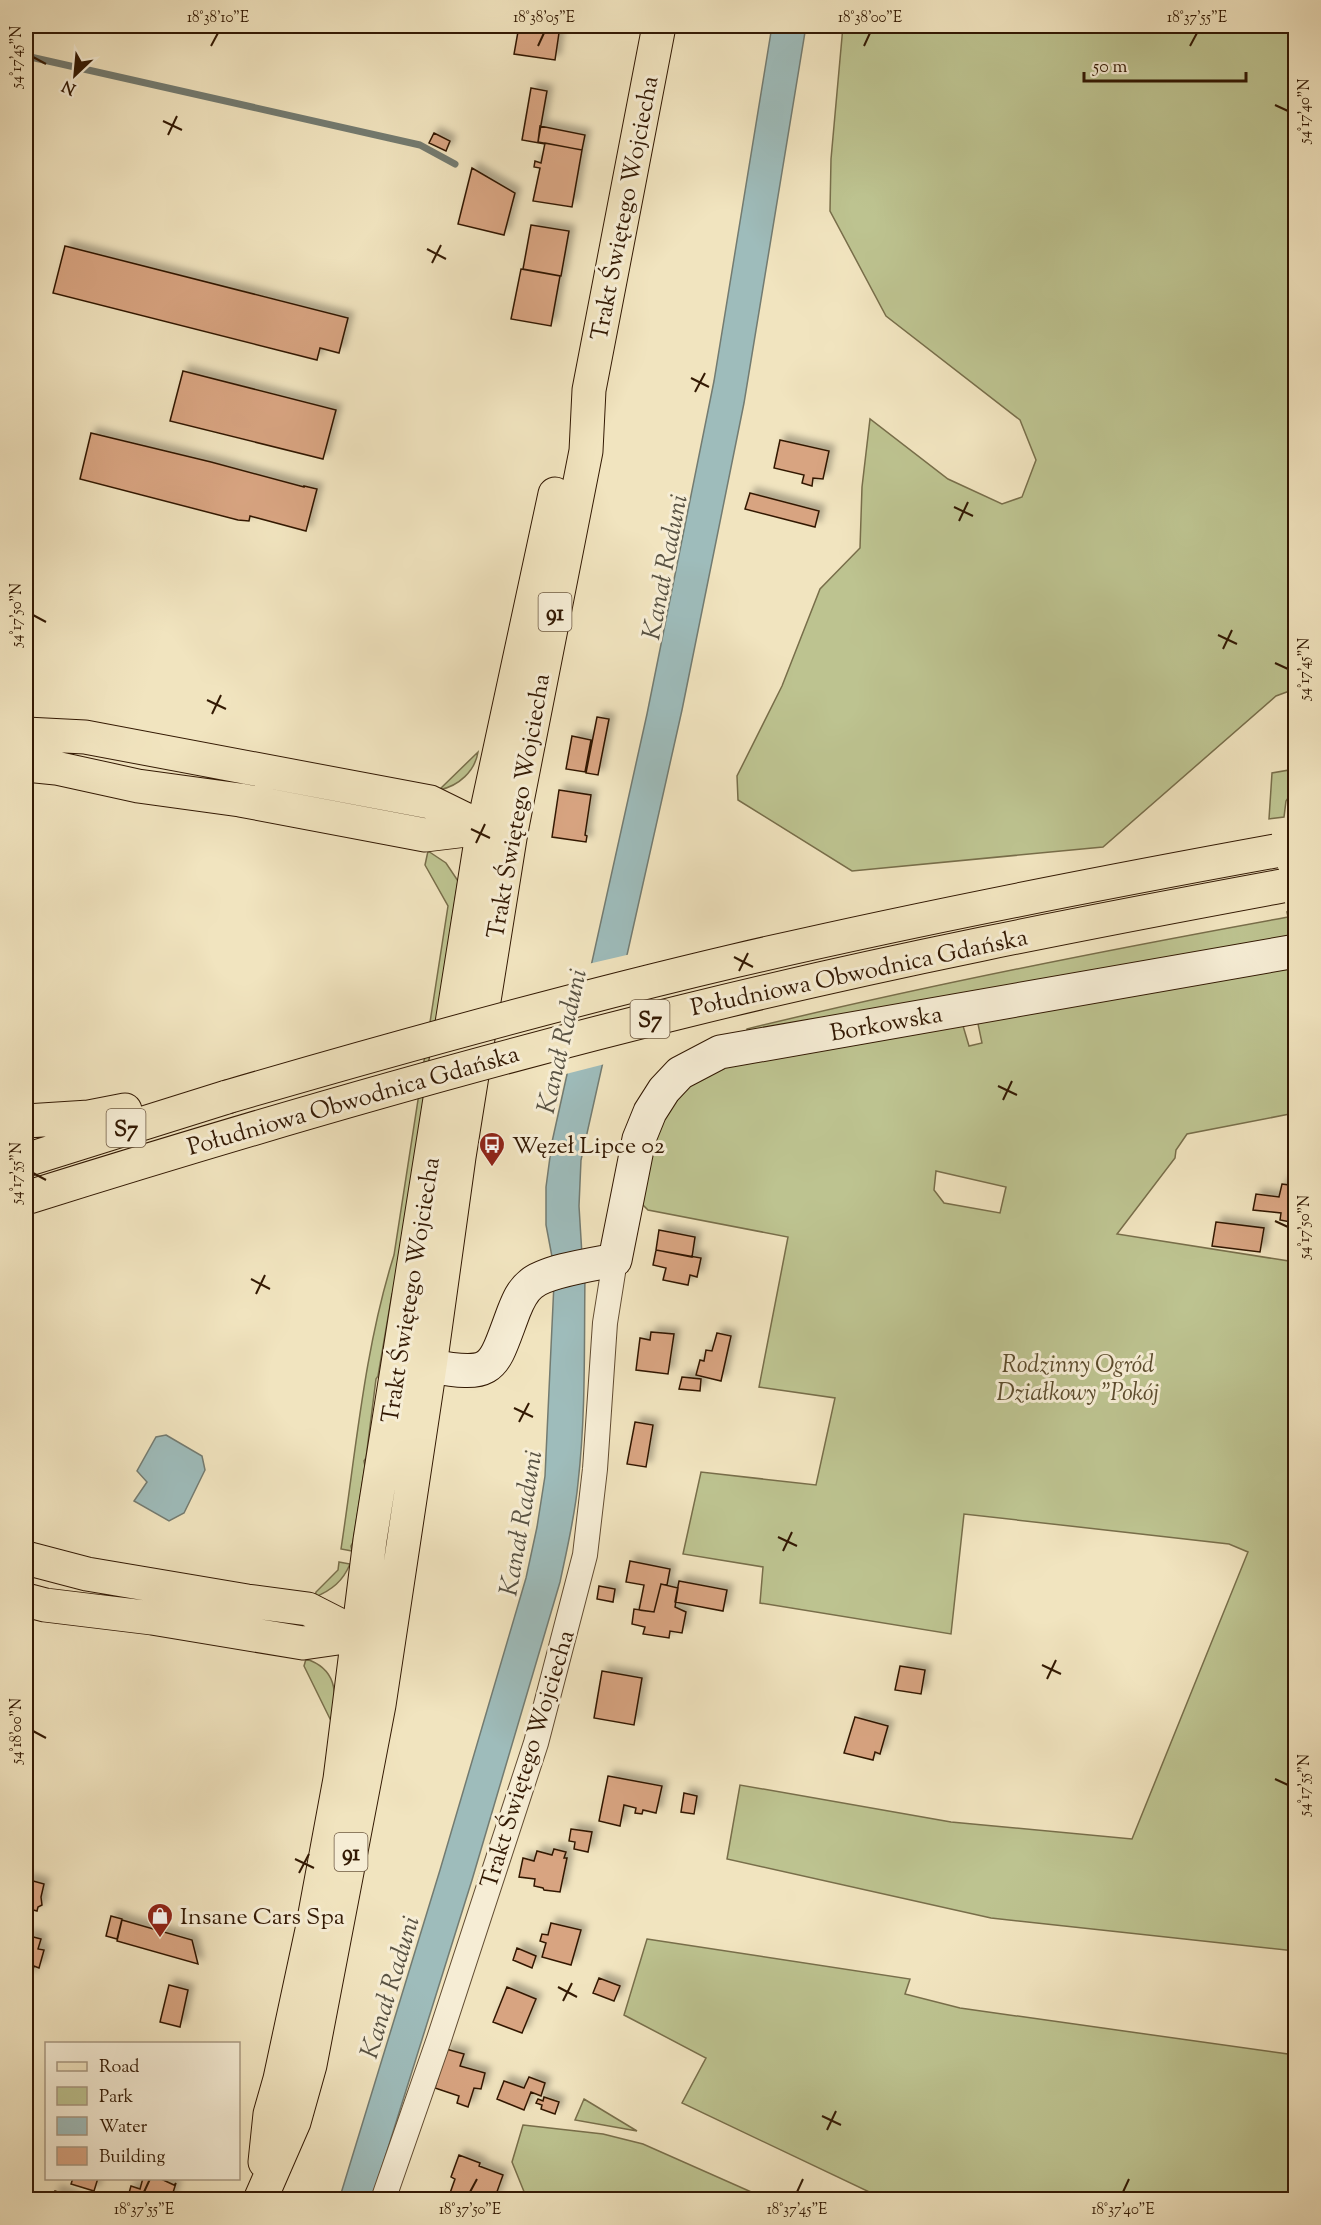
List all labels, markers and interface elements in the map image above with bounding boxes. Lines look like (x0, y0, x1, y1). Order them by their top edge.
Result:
text: 18°38'10"E (187, 8, 249, 29)
text: 18°38'05"E (513, 8, 575, 29)
text: 18°38'00"E (838, 8, 902, 29)
text: 18°37'55"E (1167, 8, 1227, 29)
text: 54°17'45"N (7, 26, 28, 89)
north arrow (45, 45, 105, 105)
scale bar (1084, 45, 1246, 83)
text: 50 m (1092, 55, 1128, 81)
text: N (59, 73, 80, 99)
street label: Trakt Świętego Wojciecha (584, 73, 668, 344)
text: 54°17'40"N (1295, 79, 1316, 144)
water label: Kanał Raduni (634, 492, 699, 643)
text: 54°17'50"N (7, 583, 28, 648)
road number: 91 (538, 593, 572, 631)
text: 54°17'45"N (1295, 638, 1316, 701)
street label: Trakt Świętego Wojciecha (480, 671, 560, 942)
street label: Południowa Obwodnica Gdańska (688, 922, 1031, 1026)
water label: Kanał Raduni (529, 966, 598, 1117)
street label: Borkowska (827, 998, 945, 1052)
road number: S7 (630, 1000, 670, 1038)
street label: Południowa Obwodnica Gdańska (184, 1038, 524, 1166)
road number: S7 (106, 1109, 146, 1147)
bus stop icon: Węzeł Lipce 02 (477, 1130, 507, 1168)
place label: Węzeł Lipce 02 (512, 1130, 665, 1164)
text: 54°17'55"N (7, 1142, 28, 1205)
street label: Trakt Świętego Wojciecha (374, 1155, 450, 1426)
text: 54°17'50"N (1295, 1195, 1316, 1260)
park label: Rodzinny Ogród Działkowy "Pokój (997, 1349, 1159, 1411)
water label: Kanał Raduni (491, 1448, 553, 1599)
street label: Trakt Świętego Wojciecha (473, 1626, 584, 1893)
text: 54°18'00"N (7, 1698, 28, 1765)
text: 54°17'55"N (1295, 1754, 1316, 1817)
road number: 91 (334, 1833, 368, 1871)
shop icon: Insane Cars Spa (145, 1901, 175, 1939)
place label: Insane Cars Spa (180, 1901, 345, 1935)
water label: Kanał Raduni (352, 1912, 431, 2064)
legend (45, 2042, 240, 2180)
text: Road (99, 2055, 139, 2081)
text: Park (99, 2085, 134, 2111)
text: Water (99, 2115, 148, 2141)
text: Building (99, 2145, 165, 2171)
text: 18°37'55"E (114, 2200, 174, 2221)
text: 18°37'50"E (439, 2200, 501, 2221)
text: 18°37'45"E (767, 2200, 827, 2221)
text: 18°37'40"E (1092, 2200, 1154, 2221)

